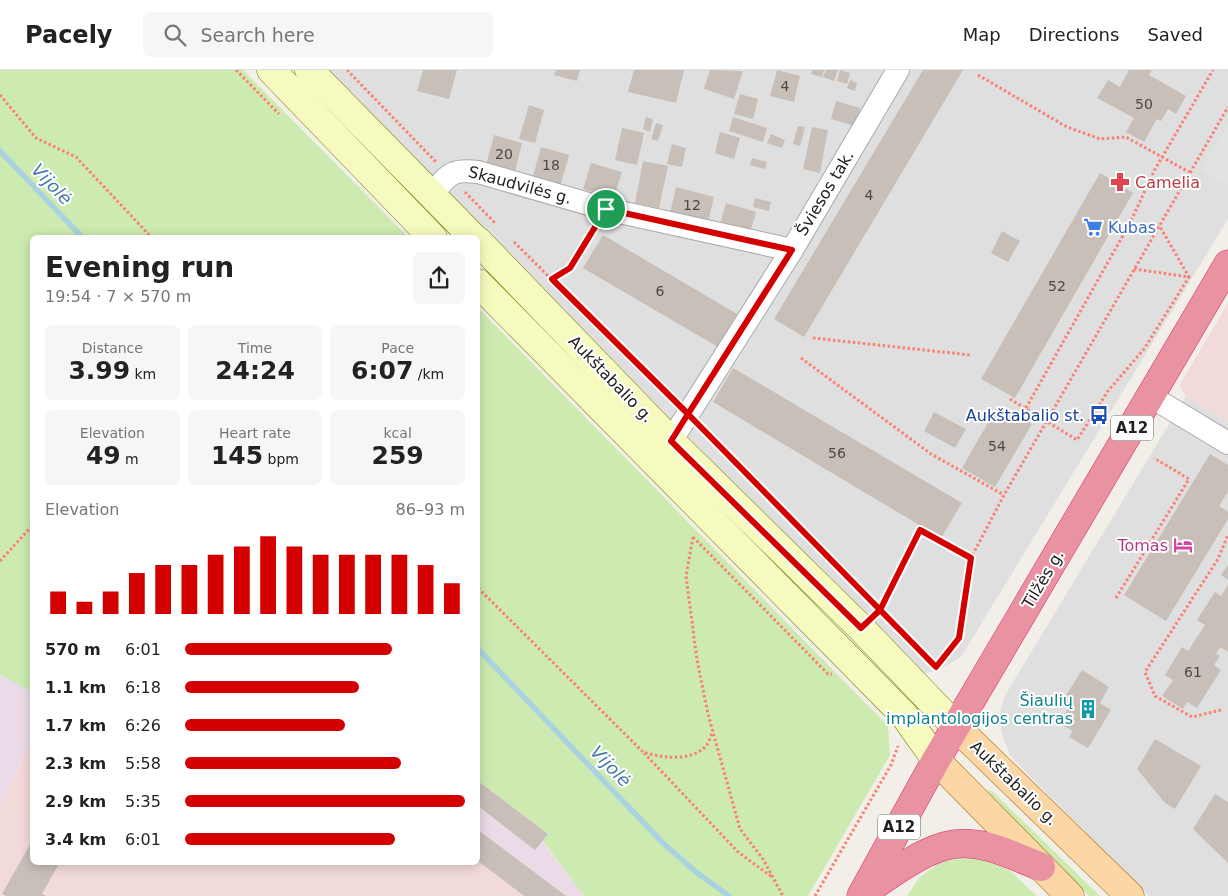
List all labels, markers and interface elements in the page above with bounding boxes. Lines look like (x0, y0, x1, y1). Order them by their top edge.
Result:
search box (143, 12, 493, 57)
text: Pacely (25, 21, 113, 49)
icon: search (161, 21, 189, 49)
text: Search here (201, 24, 315, 46)
text: Map (963, 24, 1001, 45)
text: Directions (1029, 24, 1119, 45)
text: Saved (1147, 24, 1203, 45)
house number: 4 (781, 78, 790, 94)
house number: 50 (1135, 96, 1153, 112)
house number: 20 (495, 146, 513, 162)
street label: Šviesos tak. (792, 147, 858, 239)
house number: 18 (542, 157, 560, 173)
water label: Vijolė (27, 159, 77, 209)
street label: Skaudvilės g. (466, 162, 574, 208)
pharmacy icon: Camelia (1109, 171, 1131, 193)
place label: Camelia (1135, 173, 1200, 192)
house number: 4 (865, 187, 874, 203)
pin (585, 188, 627, 230)
icon: arrive (592, 195, 620, 223)
house number: 12 (683, 197, 701, 213)
supermarket icon: Kubas (1082, 216, 1104, 238)
place label: Kubas (1108, 218, 1156, 237)
text: Evening run (45, 251, 234, 284)
button: share (413, 252, 465, 304)
house number: 52 (1048, 278, 1066, 294)
house number: 6 (656, 283, 665, 299)
text: 19:54 · 7 × 570 m (45, 287, 191, 306)
street label: Aukštabalio g. (565, 331, 657, 427)
text: Distance (82, 340, 143, 356)
text: Time (238, 340, 272, 356)
text: Pace (381, 340, 414, 356)
text: 3.99 (68, 356, 130, 385)
text: 24:24 (215, 356, 295, 385)
text: 6:07 (351, 356, 413, 385)
text: km (130, 366, 156, 382)
text: /km (413, 366, 444, 382)
bus stop icon: Aukštabalio st. (1088, 404, 1110, 426)
place label: Aukštabalio st. (966, 406, 1084, 425)
road number: A12 (1111, 416, 1153, 440)
text: Elevation (80, 425, 145, 441)
text: Heart rate (219, 425, 291, 441)
text: kcal (384, 425, 412, 441)
house number: 54 (988, 438, 1006, 454)
text: 49 (86, 441, 121, 470)
text: 145 (211, 441, 263, 470)
text: 259 (372, 441, 424, 470)
house number: 56 (828, 445, 846, 461)
text: m (121, 451, 139, 467)
text: bpm (263, 451, 299, 467)
text: Elevation (45, 500, 119, 519)
text: 86–93 m (396, 500, 465, 519)
hotel icon: Tomas (1172, 534, 1194, 556)
place label: Tomas (1116, 536, 1168, 555)
street label: Tilžės g. (1018, 546, 1068, 613)
text: 570 m (45, 640, 101, 659)
text: 6:01 (125, 640, 161, 659)
house number: 61 (1184, 664, 1202, 680)
text: 1.1 km (45, 678, 106, 697)
text: 6:18 (125, 678, 161, 697)
place label: Šiaulių implantologijos centras (886, 691, 1073, 728)
building icon: Šiaulių implantologijos centras (1077, 698, 1099, 720)
text: 1.7 km (45, 716, 106, 735)
text: 6:26 (125, 716, 161, 735)
street label: Aukštabalio g. (966, 737, 1062, 829)
water label: Vijolė (586, 741, 636, 791)
text: 2.3 km (45, 754, 106, 773)
text: 5:58 (125, 754, 161, 773)
text: 2.9 km (45, 792, 106, 811)
text: 5:35 (125, 792, 161, 811)
road number: A12 (878, 814, 920, 840)
text: 3.4 km (45, 830, 106, 849)
text: 6:01 (125, 830, 161, 849)

